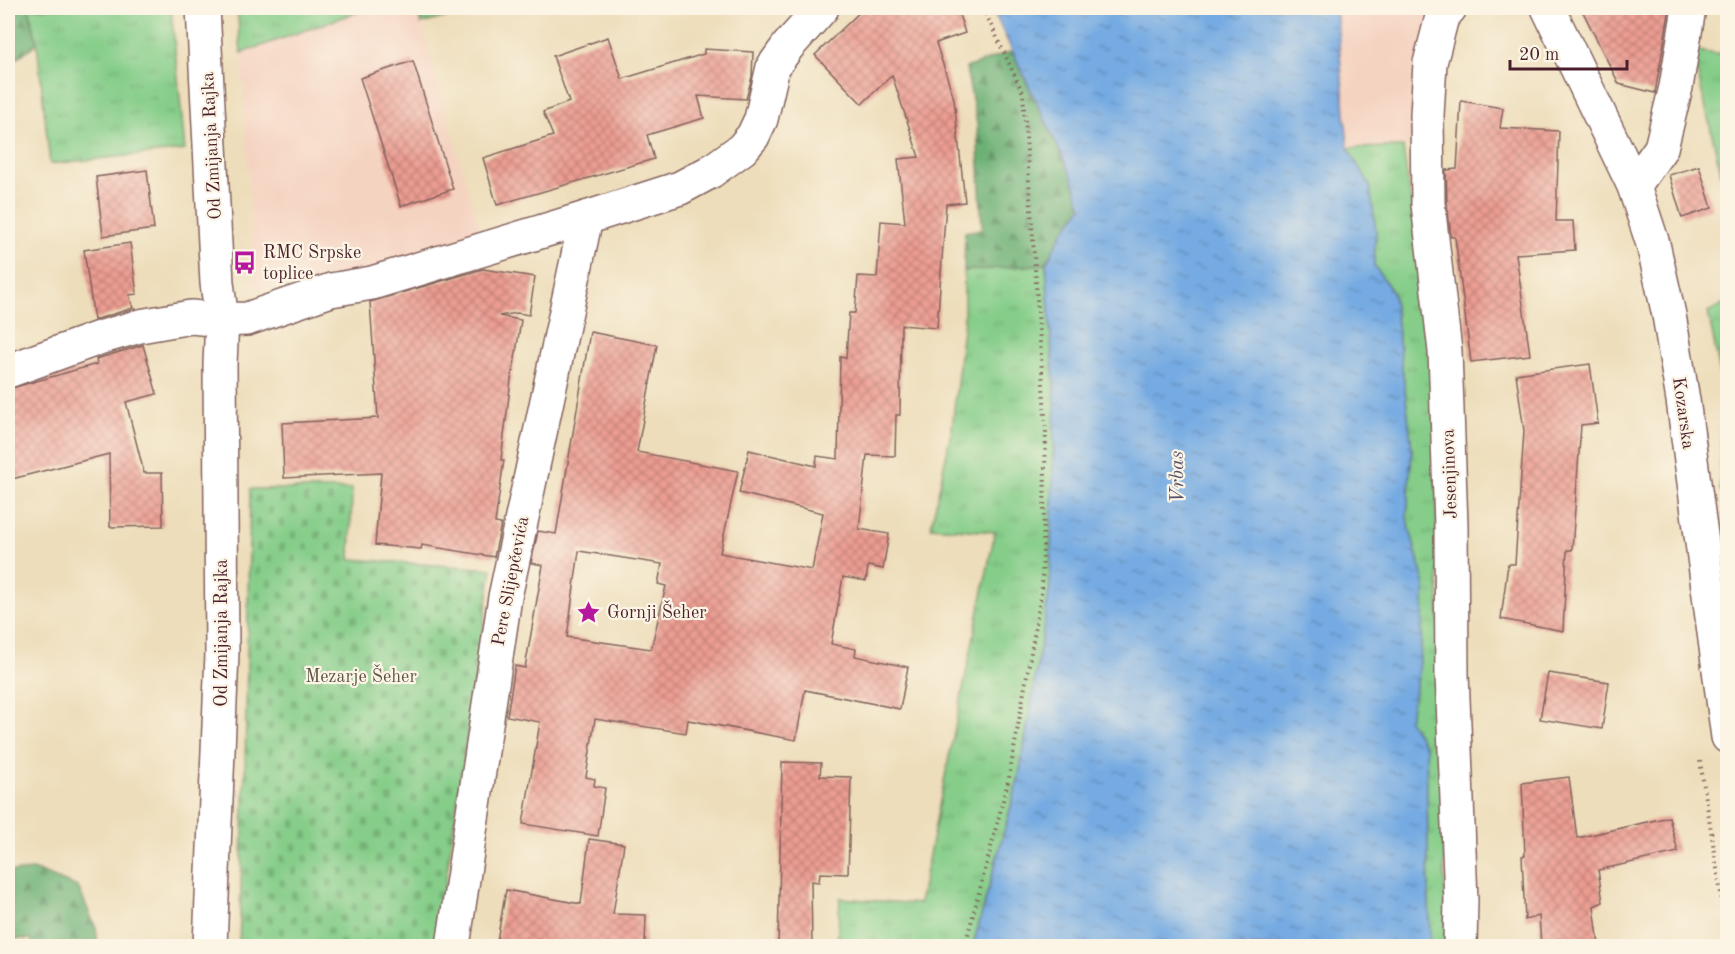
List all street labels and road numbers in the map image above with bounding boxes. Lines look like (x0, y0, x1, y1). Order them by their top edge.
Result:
street label: Od Zmijanja Rajka (199, 72, 225, 220)
street label: Kozarska (1669, 376, 1697, 451)
street label: Jesenjinova (1439, 428, 1461, 519)
street label: Pere Slijepčevića (490, 515, 532, 648)
street label: Od Zmijanja Rajka (213, 559, 231, 707)

